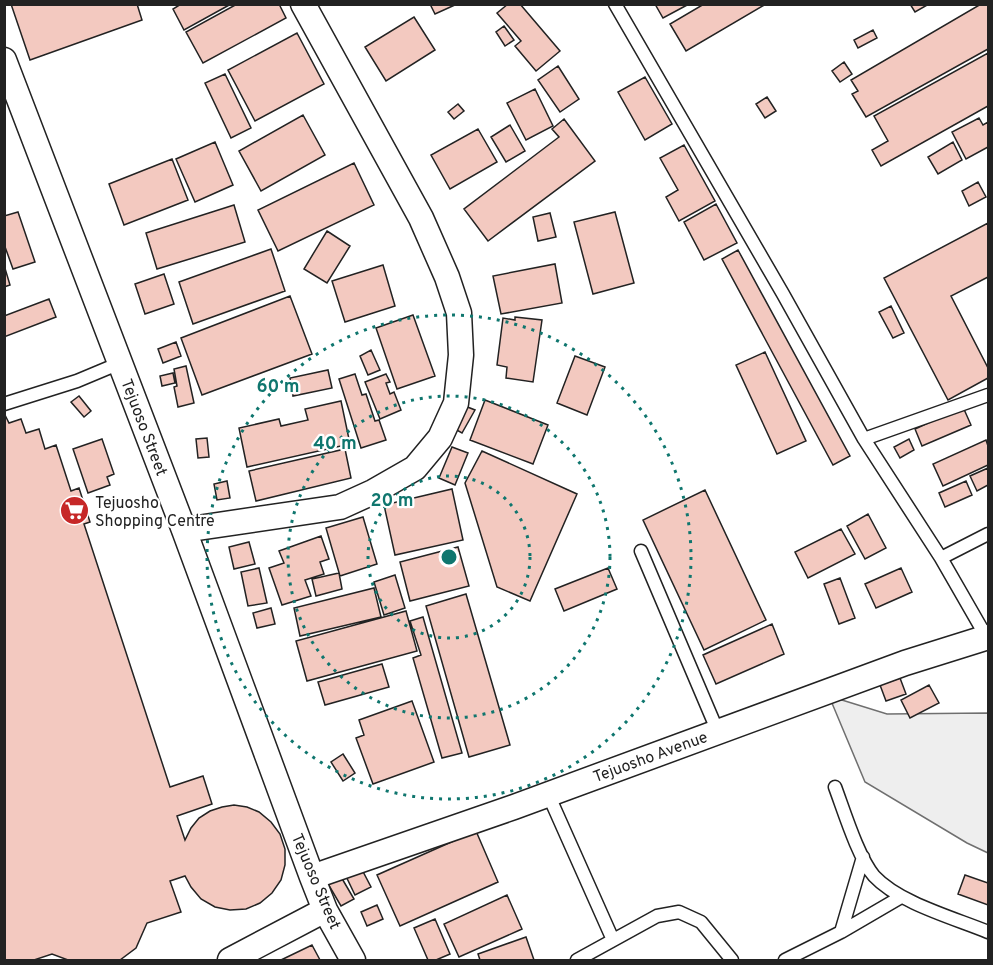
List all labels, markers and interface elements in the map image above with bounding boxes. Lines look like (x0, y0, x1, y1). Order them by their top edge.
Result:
street label: Tejuoso Street (115, 376, 171, 479)
text: 60 m (256, 376, 300, 399)
text: 40 m (313, 433, 357, 456)
text: 20 m (370, 490, 414, 513)
place label: Tejuosho Shopping Centre (95, 494, 215, 532)
supermarket icon: Tejuosho Shopping Centre (58, 495, 90, 527)
centre of rings (439, 547, 459, 567)
street label: Tejuosho Avenue (591, 728, 711, 788)
street label: Tejuoso Street (286, 831, 344, 933)

